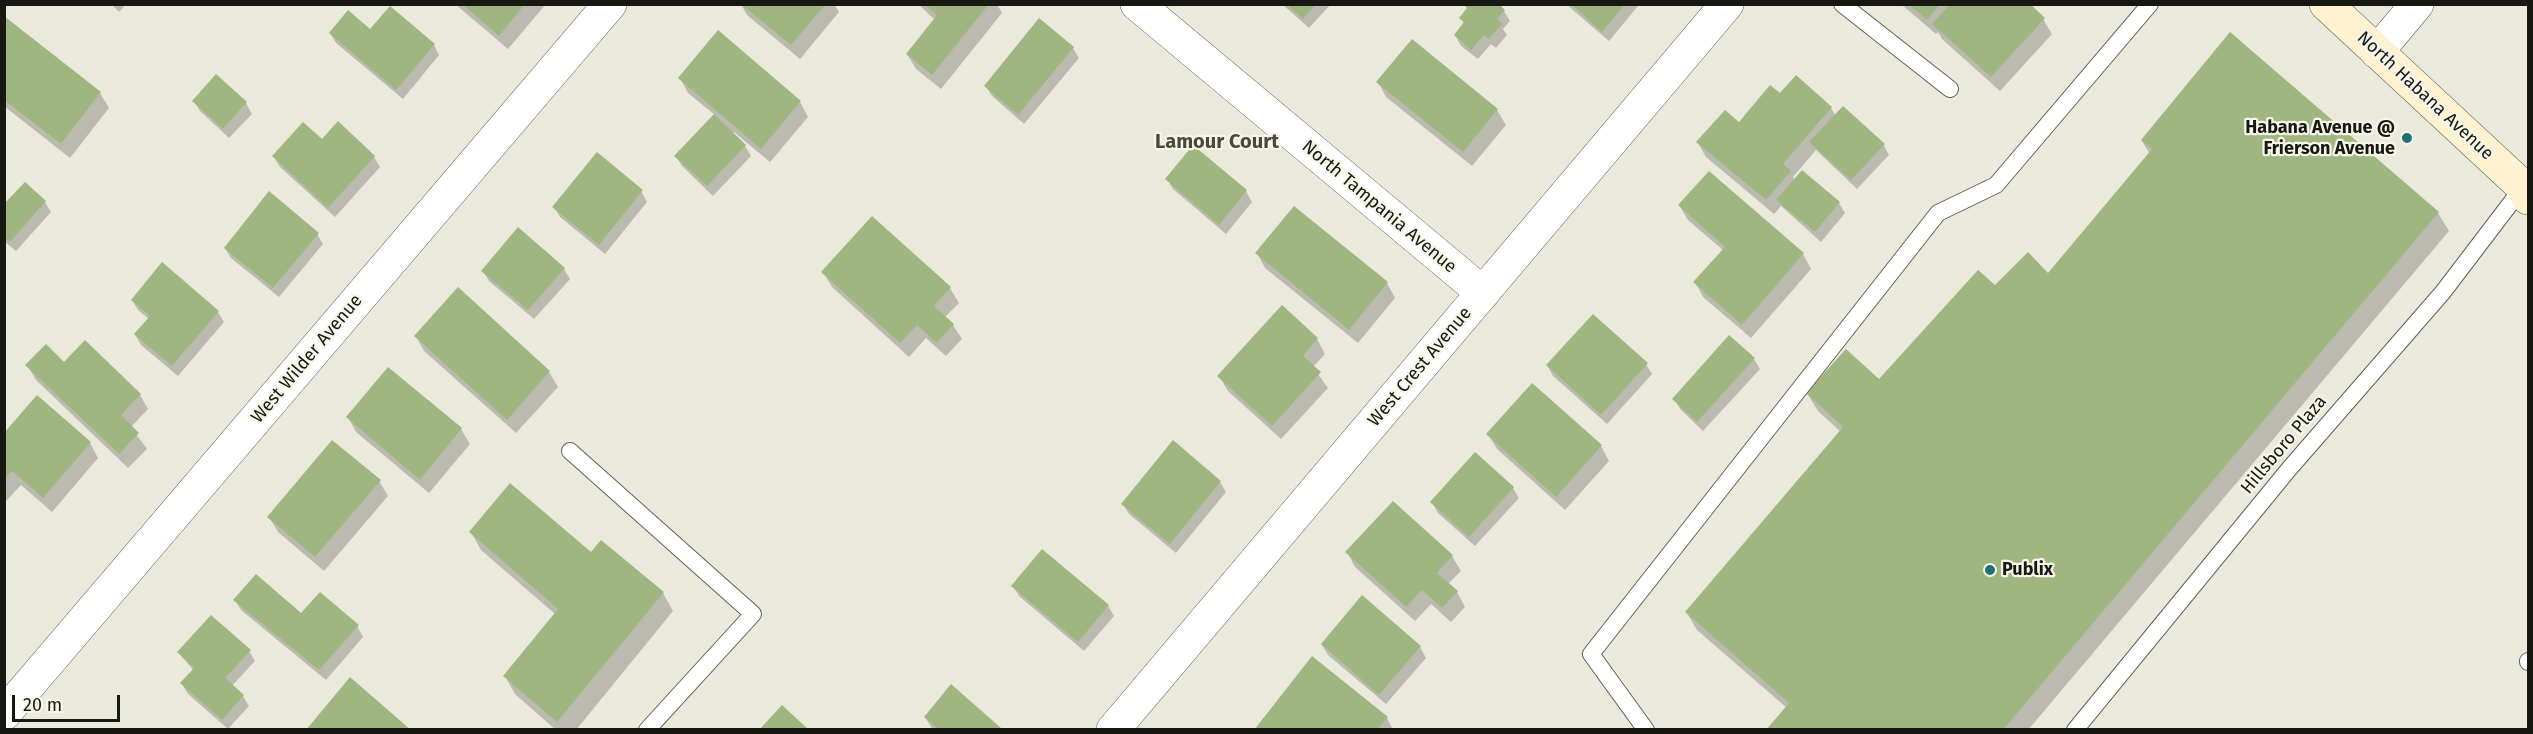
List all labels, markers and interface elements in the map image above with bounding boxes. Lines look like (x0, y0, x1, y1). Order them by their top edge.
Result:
street label: North Habana Avenue (2352, 27, 2498, 165)
place label: Habana Avenue @ Frierson Avenue (2245, 117, 2395, 160)
district label: Lamour Court (1155, 130, 1279, 154)
marker: Habana Avenue @ Frierson Avenue (2400, 131, 2414, 145)
street label: North Tampania Avenue (1297, 136, 1461, 278)
street label: West Wilder Avenue (247, 290, 367, 428)
street label: West Crest Avenue (1364, 303, 1476, 431)
street label: Hillsboro Plaza (2237, 391, 2331, 499)
place label: Publix (2002, 559, 2053, 581)
marker: Publix (1983, 563, 1997, 577)
scale bar (15, 683, 123, 721)
text: 20 m (23, 694, 62, 716)

